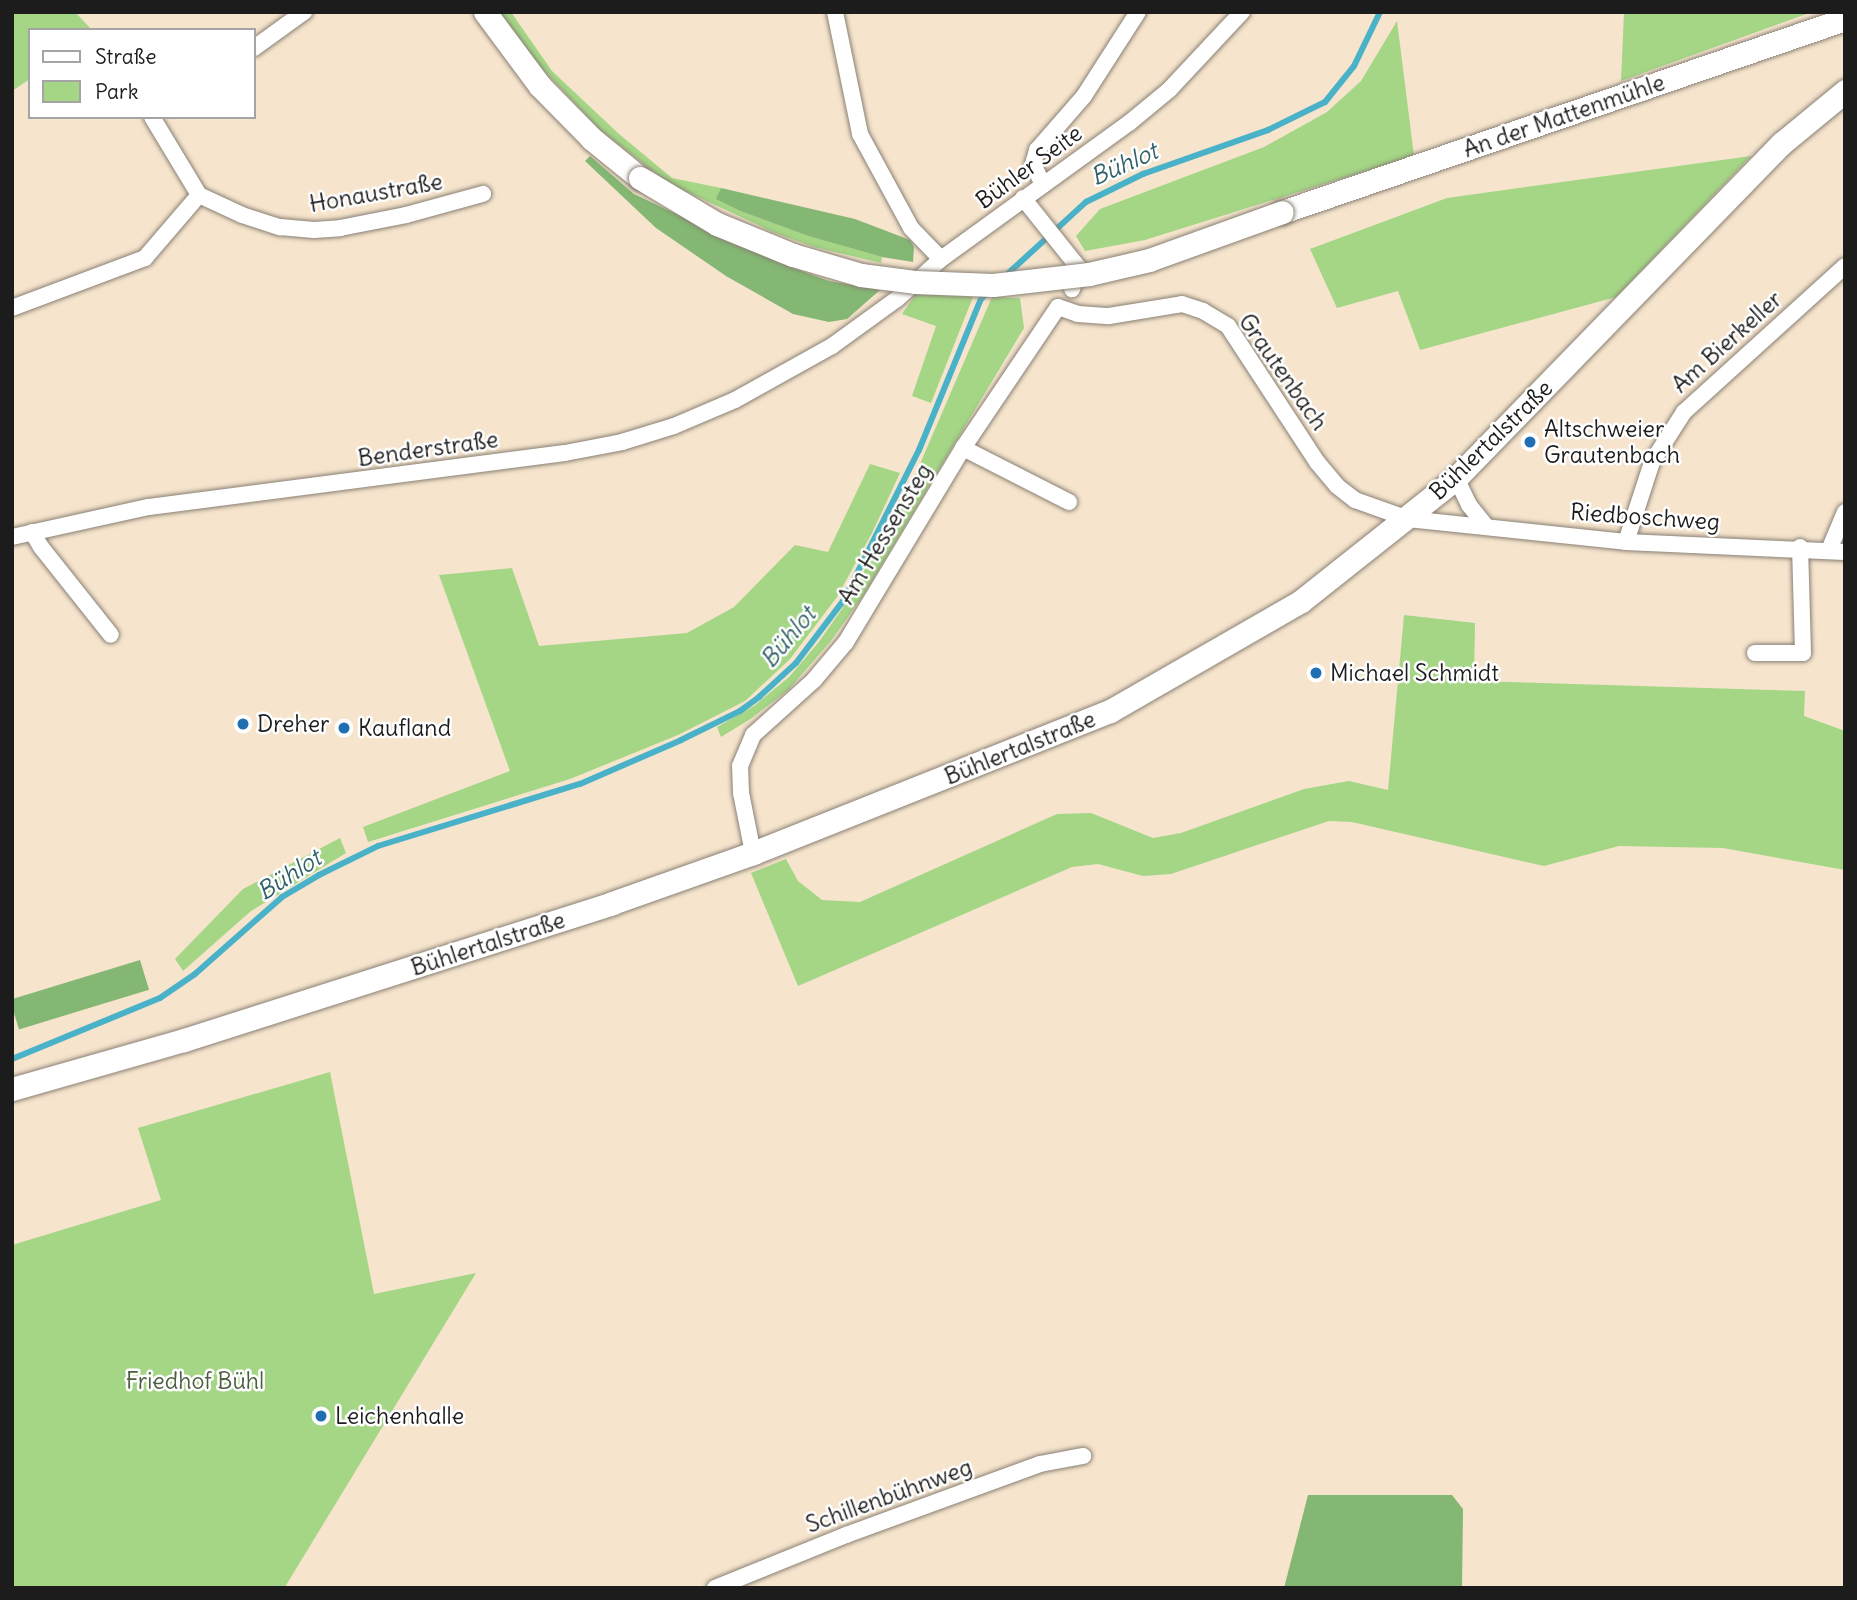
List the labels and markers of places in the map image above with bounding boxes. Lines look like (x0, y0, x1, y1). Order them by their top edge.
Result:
place label: Altschweier Grautenbach (1544, 415, 1680, 469)
marker: Altschweier Grautenbach (1522, 434, 1538, 450)
place label: Michael Schmidt (1330, 659, 1499, 687)
marker: Michael Schmidt (1308, 665, 1324, 681)
place label: Dreher (257, 710, 329, 738)
place label: Kaufland (358, 714, 451, 742)
marker: Dreher (235, 716, 251, 732)
marker: Kaufland (336, 720, 352, 736)
place label: Leichenhalle (335, 1402, 464, 1430)
marker: Leichenhalle (313, 1408, 329, 1424)

